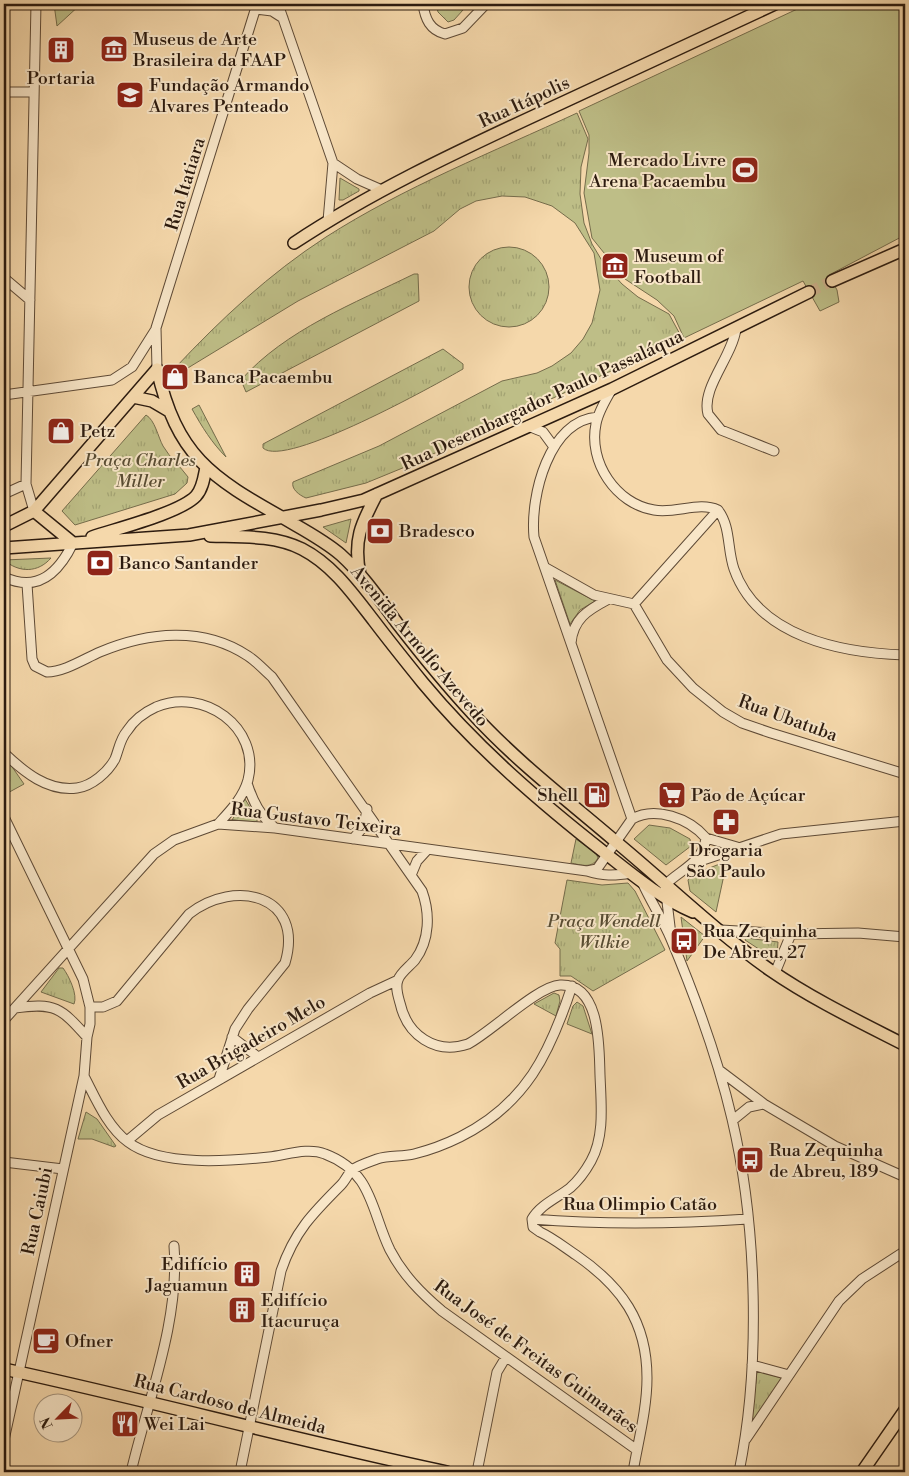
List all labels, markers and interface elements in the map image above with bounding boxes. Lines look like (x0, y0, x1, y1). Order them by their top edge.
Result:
place label: Museus de Arte Brasileira da FAAP (132, 28, 286, 72)
museum icon: Museus de Arte Brasileira da FAAP (99, 34, 129, 64)
building icon: Portaria (46, 35, 76, 65)
place label: Portaria (27, 67, 96, 90)
street label: Rua Itápolis (475, 71, 573, 134)
place label: Fundação Armando Alvares Penteado (148, 74, 309, 118)
school or university icon: Fundação Armando Alvares Penteado (115, 80, 145, 110)
street label: Rua Itatiara (160, 134, 211, 234)
place label: Mercado Livre Arena Pacaembu (588, 149, 727, 193)
sports icon: Mercado Livre Arena Pacaembu (730, 155, 760, 185)
place label: Museum of Football (634, 245, 725, 289)
museum icon: Museum of Football (600, 251, 630, 281)
street label: Rua Desembargador Paulo Passaláqua (397, 324, 688, 476)
shop icon: Banca Pacaembu (160, 362, 190, 392)
place label: Banca Pacaembu (193, 366, 333, 389)
shop icon: Petz (46, 416, 76, 446)
place label: Petz (80, 420, 115, 443)
park label: Praça Charles Miller (83, 449, 196, 493)
bank icon: Bradesco (365, 516, 395, 546)
place label: Bradesco (398, 520, 475, 543)
bank icon: Banco Santander (85, 548, 115, 578)
place label: Banco Santander (118, 552, 258, 575)
street label: Avenida Arnolfo Azevedo (345, 560, 494, 732)
street label: Rua Ubatuba (735, 690, 842, 747)
fuel station icon: Shell (582, 780, 612, 810)
supermarket icon: Pão de Açúcar (657, 780, 687, 810)
place label: Shell (537, 784, 579, 807)
place label: Pão de Açúcar (691, 784, 806, 807)
street label: Rua Gustavo Teixeira (229, 798, 403, 841)
pharmacy icon: Drogaria São Paulo (711, 807, 741, 837)
place label: Drogaria São Paulo (686, 839, 766, 883)
park label: Praça Wendell Wilkie (546, 910, 661, 954)
place label: Rua Zequinha De Abreu, 27 (703, 920, 818, 964)
bus stop icon: Rua Zequinha De Abreu, 27 (669, 926, 699, 956)
street label: Rua Brigadeiro Melo (173, 991, 330, 1094)
place label: Rua Zequinha de Abreu, 189 (769, 1139, 884, 1183)
bus stop icon: Rua Zequinha de Abreu, 189 (735, 1145, 765, 1175)
street label: Rua Caiubi (17, 1165, 58, 1257)
street label: Rua Olimpio Catão (563, 1193, 717, 1216)
place label: Edifício Jaguamun (145, 1253, 228, 1297)
building icon: Edifício Jaguamun (232, 1259, 262, 1289)
street label: Rua José de Freitas Guimarães (429, 1275, 642, 1438)
place label: Edifício Itacuruça (261, 1289, 341, 1333)
building icon: Edifício Itacuruça (227, 1295, 257, 1325)
cafe icon: Ofner (31, 1326, 61, 1356)
place label: Ofner (65, 1330, 113, 1353)
street label: Rua Cardoso de Almeida (131, 1369, 329, 1440)
north arrow (32, 1394, 82, 1444)
restaurant icon: Wei Lai (110, 1409, 140, 1439)
place label: Wei Lai (143, 1413, 205, 1436)
text: N (37, 1414, 58, 1432)

